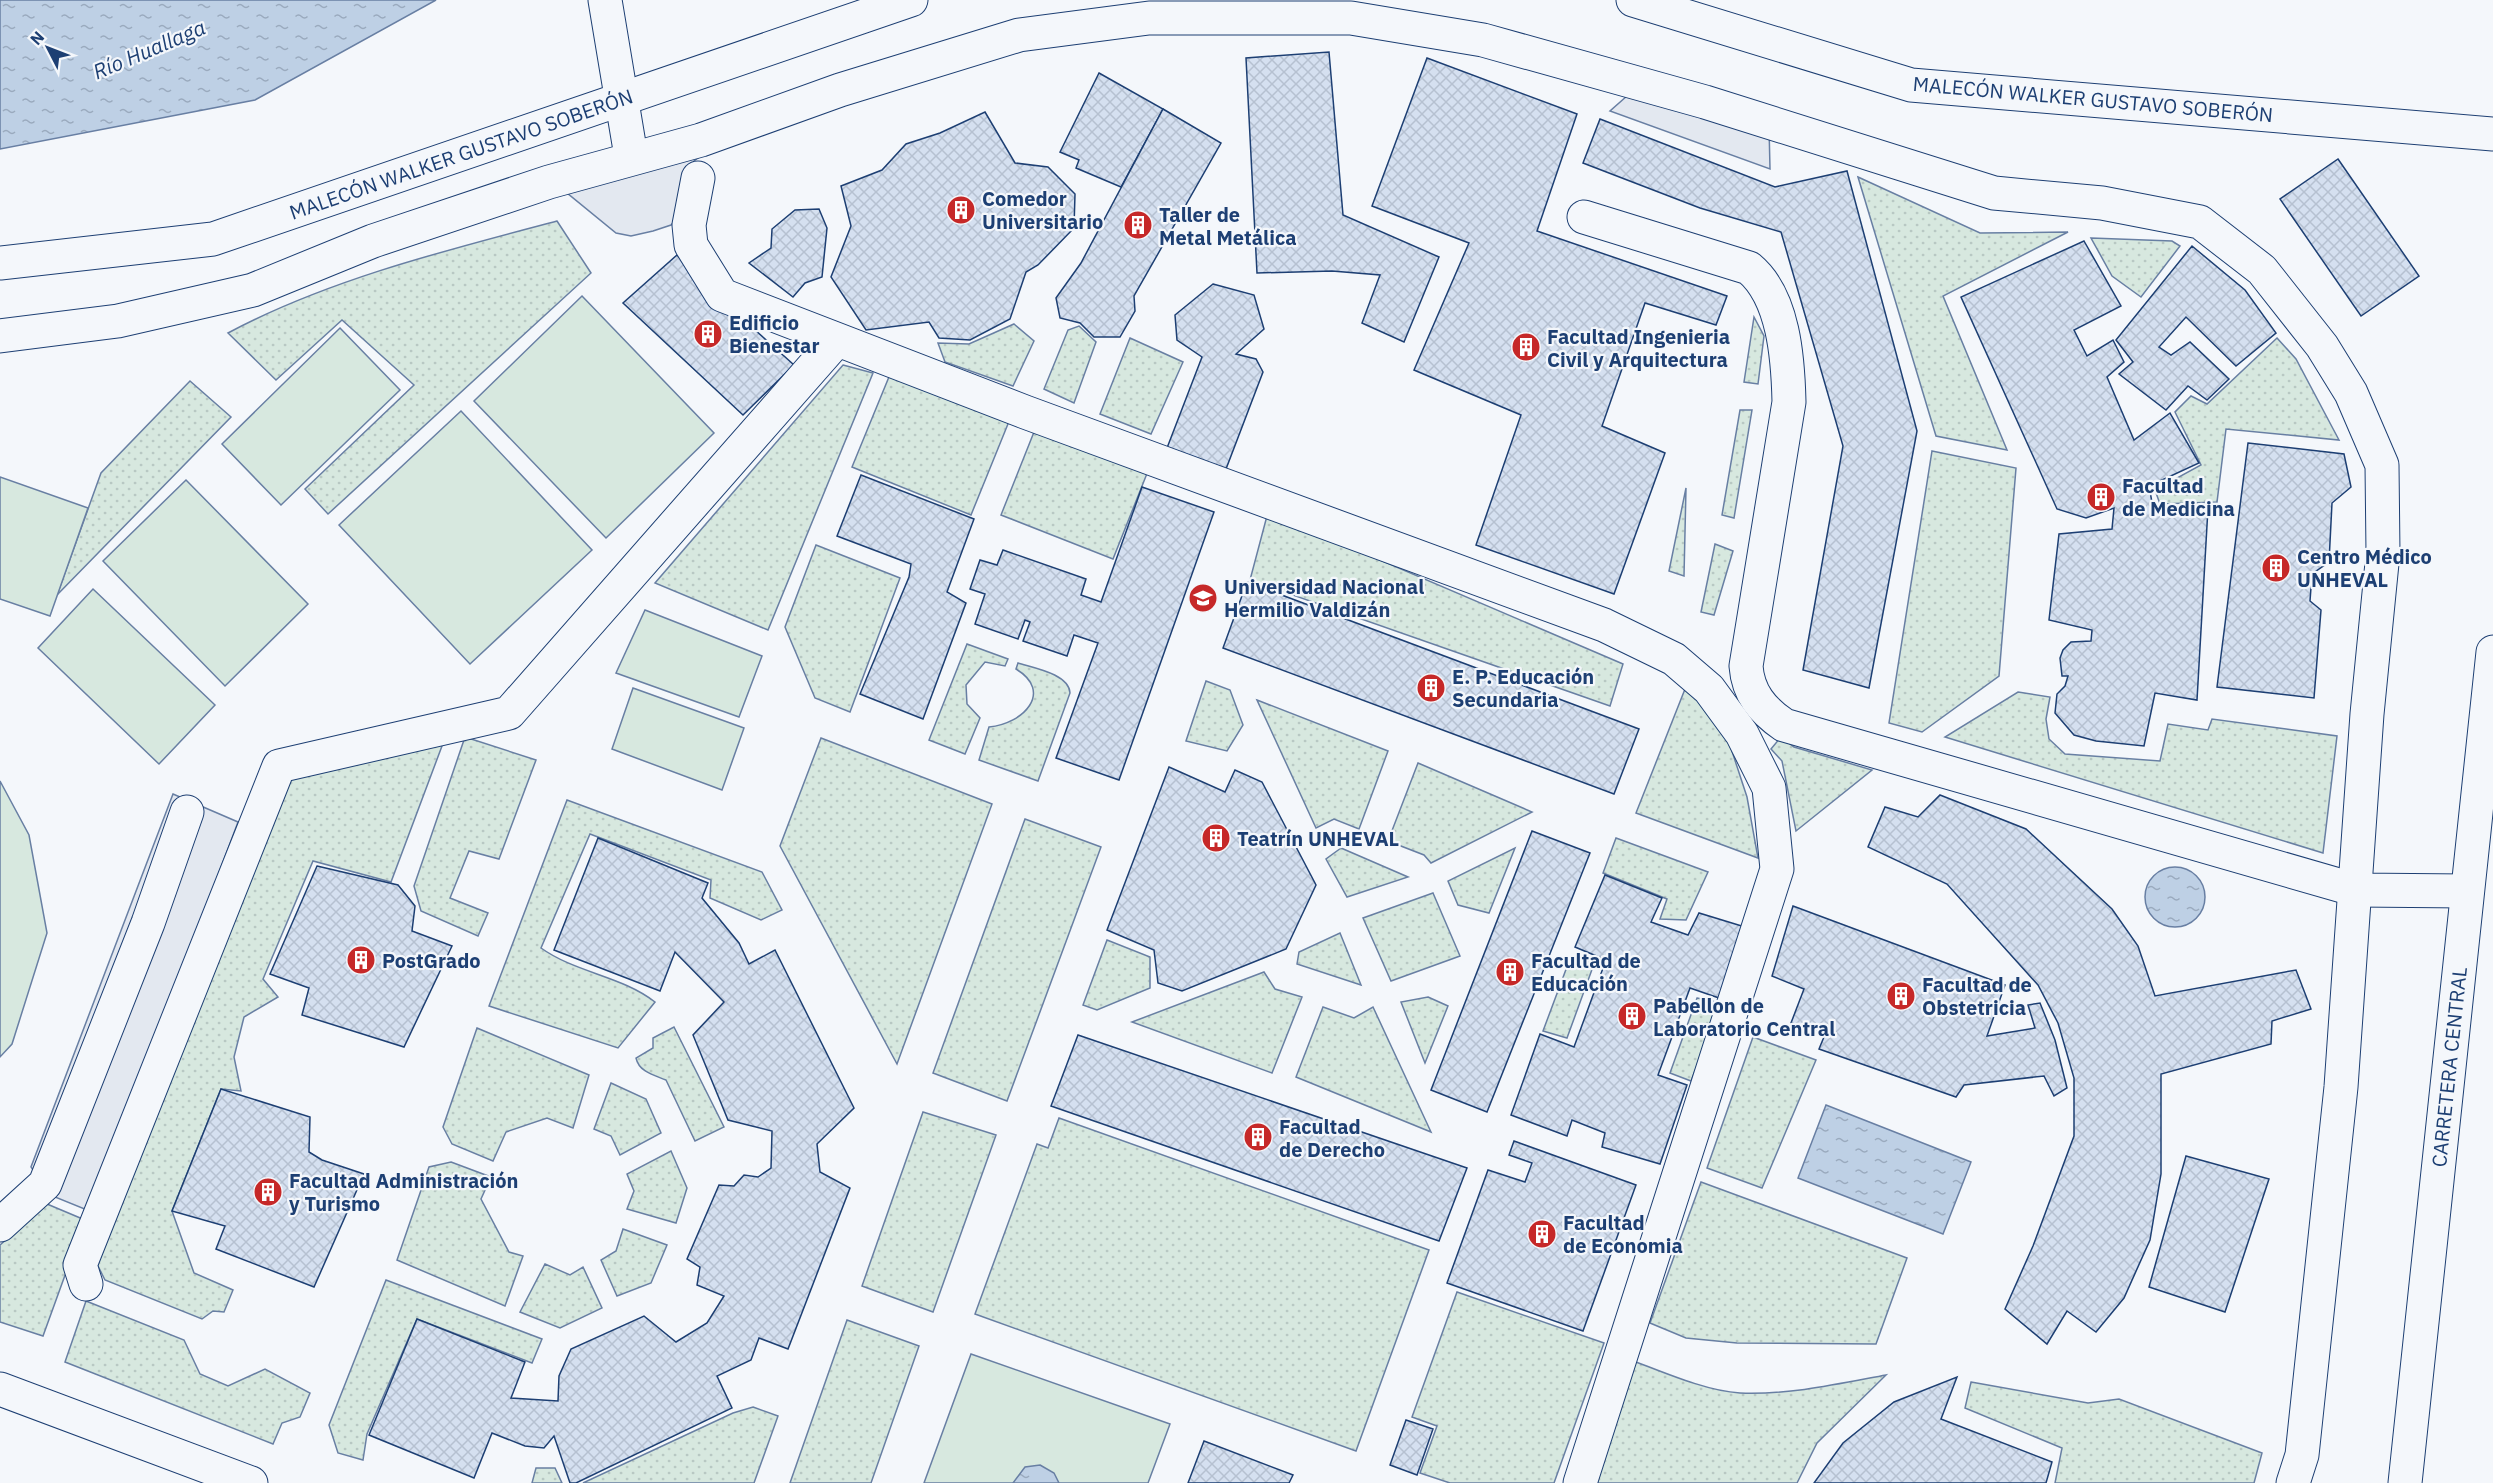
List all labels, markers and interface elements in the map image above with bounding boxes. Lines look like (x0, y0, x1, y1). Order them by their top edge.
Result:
water label: Río Huallaga (88, 13, 210, 85)
north arrow (18, 18, 78, 78)
text: N (26, 27, 48, 49)
street label: MALECÓN WALKER GUSTAVO SOBERÓN (1912, 70, 2274, 128)
street label: MALECÓN WALKER GUSTAVO SOBERÓN (286, 82, 636, 226)
place label: Comedor Universitario (982, 185, 1103, 235)
building icon: Comedor Universitario (945, 194, 977, 226)
place label: Taller de Metal Metálica (1159, 201, 1297, 251)
building icon: Taller de Metal Metálica (1122, 209, 1154, 241)
place label: Edificio Bienestar (729, 309, 820, 359)
building icon: Edificio Bienestar (692, 318, 724, 350)
place label: Facultad Ingenieria Civil y Arquitectura (1547, 323, 1730, 373)
building icon: Facultad Ingenieria Civil y Arquitectura (1510, 331, 1542, 363)
place label: Facultad de Medicina (2122, 472, 2235, 522)
building icon: Facultad de Medicina (2085, 481, 2117, 513)
place label: Centro Médico UNHEVAL (2297, 543, 2432, 593)
building icon: Centro Médico UNHEVAL (2260, 552, 2292, 584)
place label: Universidad Nacional Hermilio Valdizán (1224, 573, 1424, 623)
school or university icon: Universidad Nacional Hermilio Valdizán (1187, 582, 1219, 614)
place label: E. P. Educación Secundaria (1452, 663, 1594, 713)
building icon: E. P. Educación Secundaria (1415, 672, 1447, 704)
building icon: Teatrín UNHEVAL (1200, 822, 1232, 854)
place label: Teatrín UNHEVAL (1237, 825, 1399, 852)
building icon: PostGrado (345, 944, 377, 976)
place label: PostGrado (382, 947, 481, 974)
place label: Facultad de Educación (1531, 947, 1641, 997)
building icon: Facultad de Educación (1494, 956, 1526, 988)
street label: CARRETERA CENTRAL (2425, 966, 2473, 1168)
place label: Facultad de Obstetricia (1922, 971, 2032, 1021)
building icon: Facultad de Obstetricia (1885, 980, 1917, 1012)
place label: Pabellon de Laboratorio Central (1653, 992, 1835, 1042)
building icon: Pabellon de Laboratorio Central (1616, 1000, 1648, 1032)
place label: Facultad de Derecho (1279, 1113, 1385, 1163)
building icon: Facultad de Derecho (1242, 1121, 1274, 1153)
place label: Facultad Administración y Turismo (289, 1167, 519, 1217)
building icon: Facultad Administración y Turismo (252, 1176, 284, 1208)
place label: Facultad de Economia (1563, 1209, 1683, 1259)
building icon: Facultad de Economia (1526, 1218, 1558, 1250)

